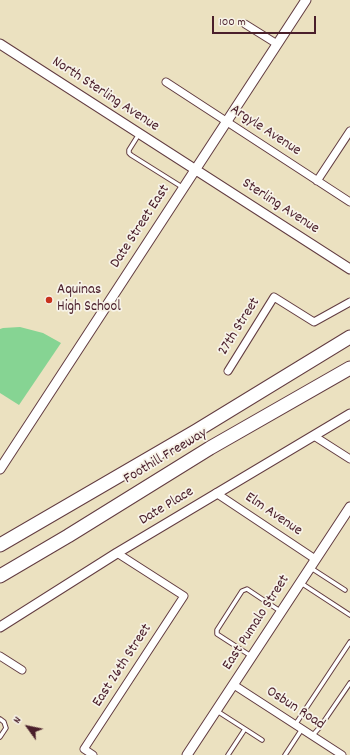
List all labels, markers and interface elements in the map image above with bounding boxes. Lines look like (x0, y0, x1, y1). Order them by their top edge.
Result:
scale bar (214, 8, 318, 34)
text: 100 m (219, 14, 246, 31)
street label: North Sterling Avenue (48, 54, 162, 136)
street label: Argyle Avenue (226, 101, 304, 161)
street label: Sterling Avenue (238, 175, 322, 239)
street label: Date Street East (107, 182, 175, 272)
place label: Aquinas High School (57, 282, 121, 317)
marker: Aquinas High School (44, 295, 54, 305)
street label: 27th Street (215, 295, 265, 359)
street label: Foothill Freeway (121, 425, 211, 489)
street label: Date Place (136, 484, 198, 530)
street label: Elm Avenue (241, 489, 305, 541)
street label: East Pumalo Street (220, 572, 294, 674)
street label: East 26th Street (89, 621, 157, 711)
street label: Osbun Road (262, 683, 328, 735)
north arrow (8, 707, 48, 747)
text: N (10, 714, 26, 727)

